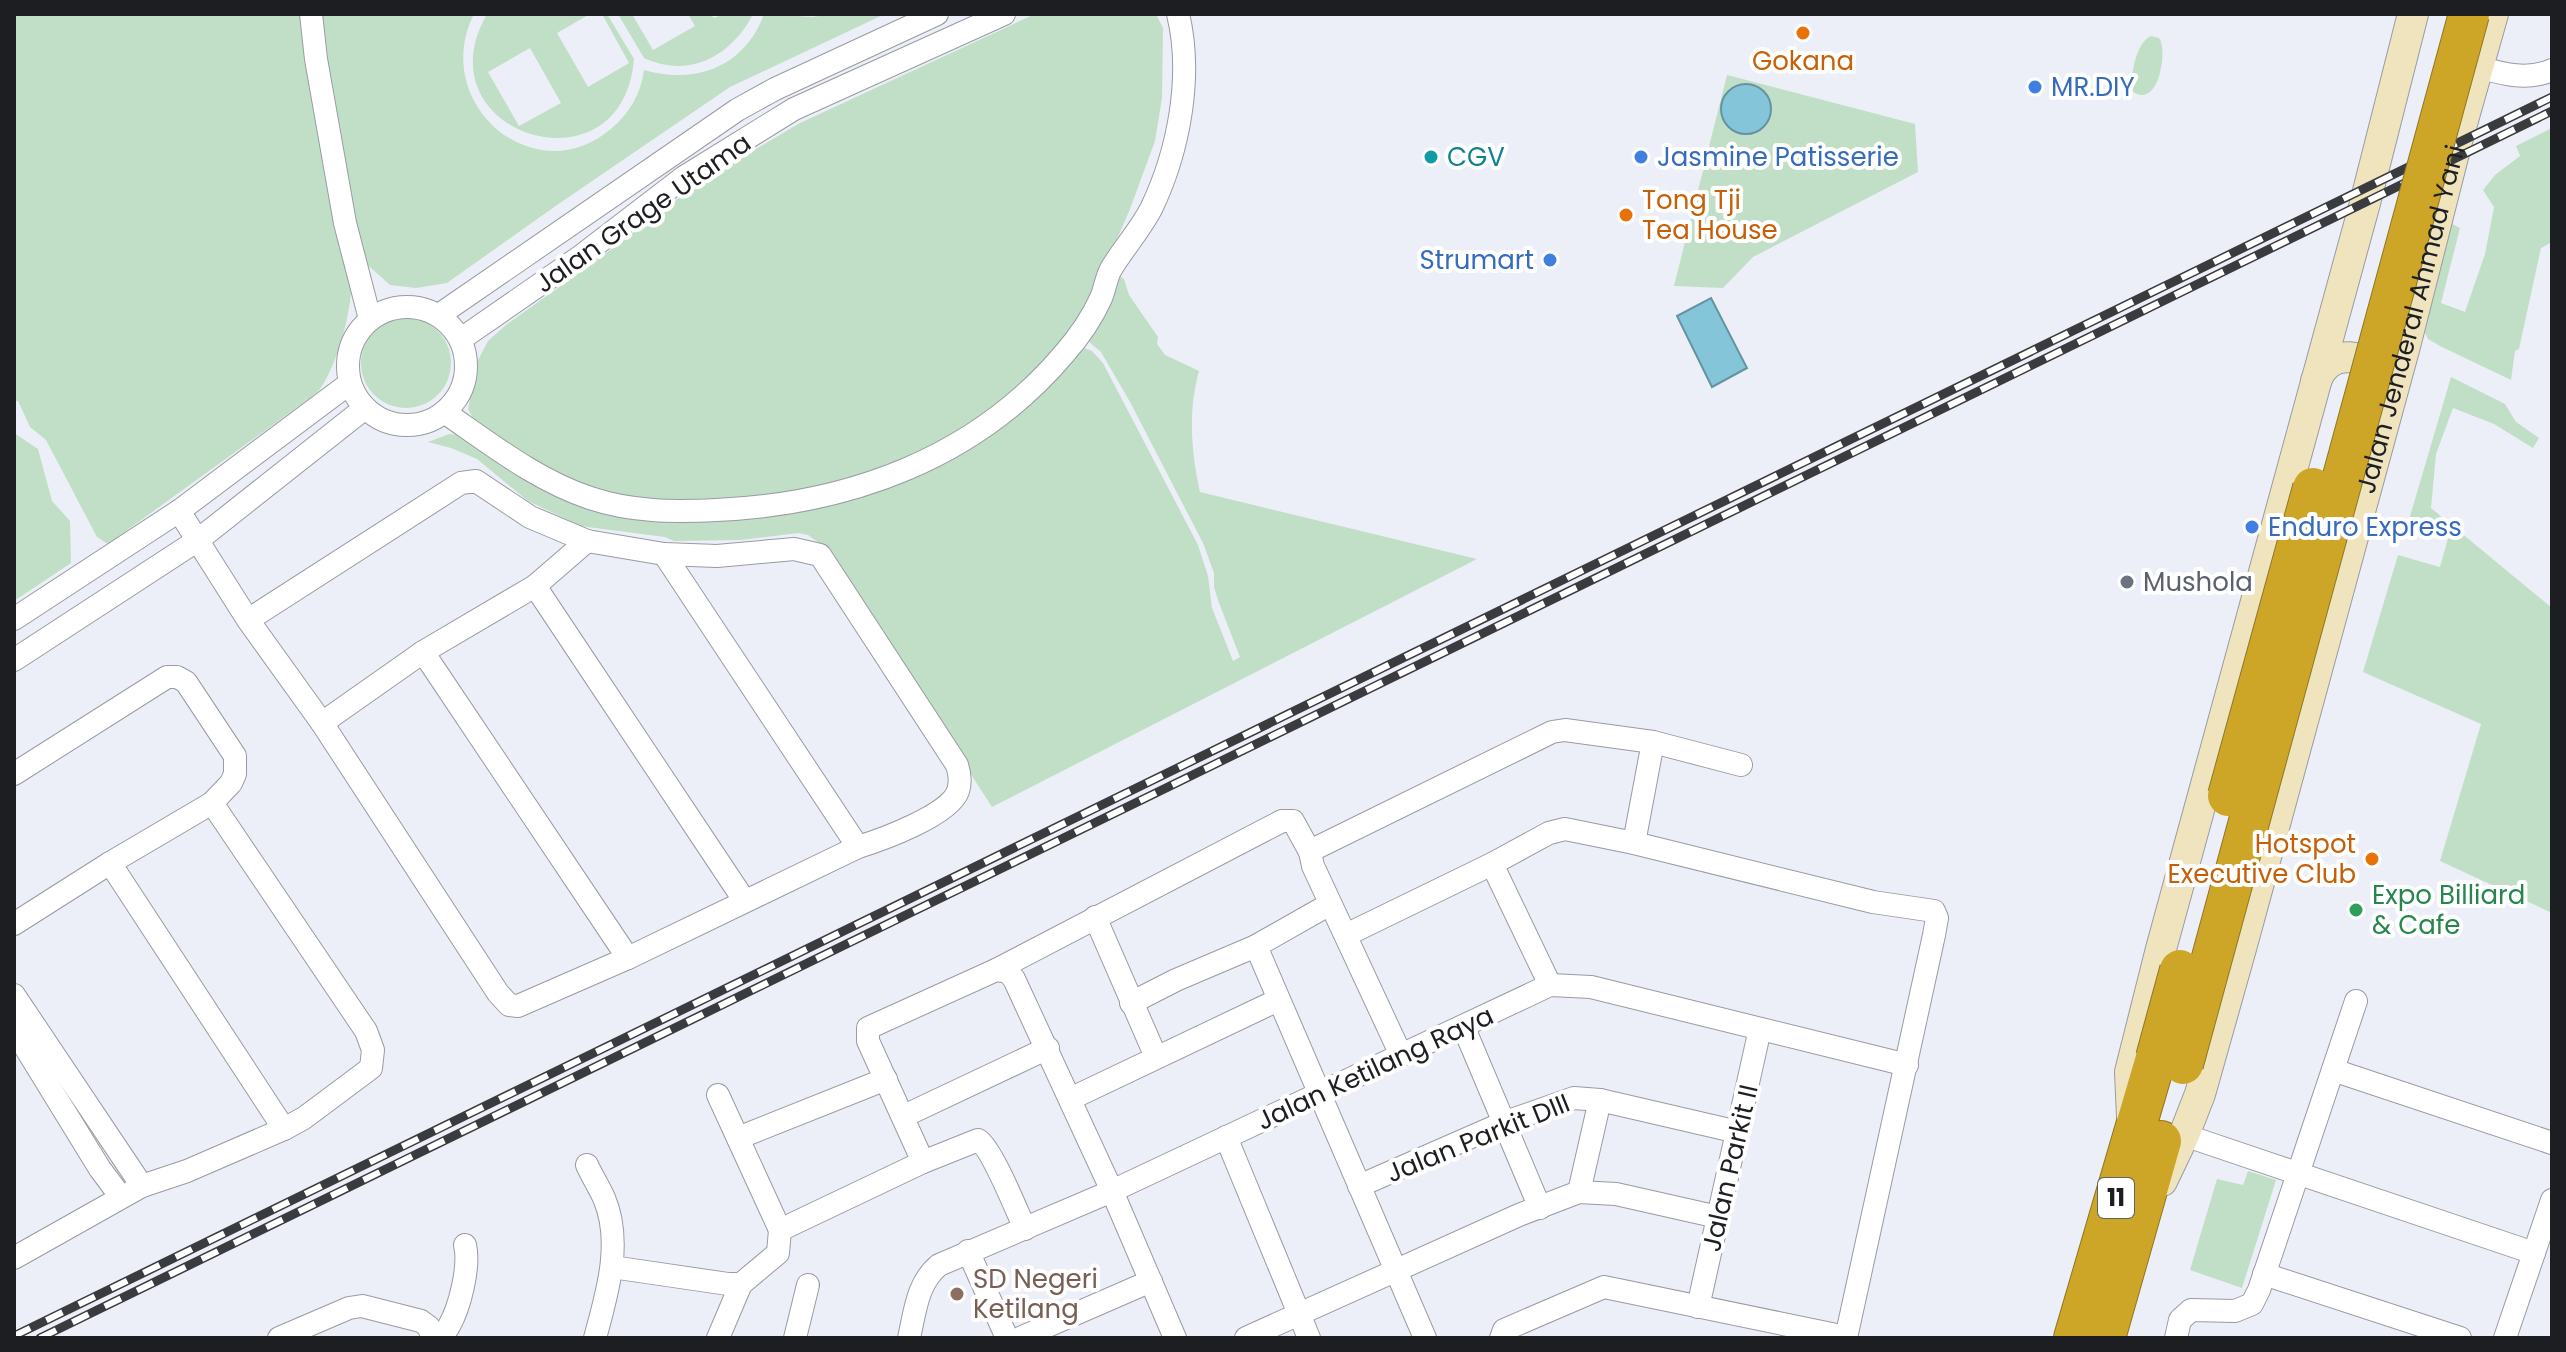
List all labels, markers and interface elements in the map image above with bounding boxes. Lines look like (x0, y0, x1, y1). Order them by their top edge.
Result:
marker: Gokana (1794, 24, 1812, 42)
place label: Gokana (1752, 43, 1854, 79)
place label: MR.DIY (2051, 69, 2135, 105)
marker: MR.DIY (2026, 78, 2044, 96)
street label: Jalan Grage Utama (528, 125, 758, 301)
place label: CGV (1447, 139, 1505, 175)
place label: Jasmine Patisserie (1657, 139, 1899, 175)
street label: Jalan Jenderal Ahmad Yani (2348, 141, 2473, 497)
marker: CGV (1422, 148, 1440, 166)
marker: Jasmine Patisserie (1632, 148, 1650, 166)
place label: Tong Tji Tea House (1642, 182, 1778, 248)
marker: Tong Tji Tea House (1617, 206, 1635, 224)
place label: Strumart (1419, 242, 1534, 278)
marker: Strumart (1541, 251, 1559, 269)
place label: Enduro Express (2268, 509, 2462, 545)
marker: Enduro Express (2243, 518, 2261, 536)
place label: Mushola (2143, 564, 2253, 600)
marker: Mushola (2118, 573, 2136, 591)
place label: Hotspot Executive Club (2167, 826, 2356, 892)
marker: Hotspot Executive Club (2363, 850, 2381, 868)
place label: Expo Billiard & Cafe (2372, 877, 2525, 943)
marker: Expo Billiard & Cafe (2347, 901, 2365, 919)
street label: Jalan Ketilang Raya (1251, 997, 1499, 1139)
street label: Jalan Parkit II (1693, 1081, 1767, 1255)
street label: Jalan Parkit DIII (1381, 1085, 1575, 1191)
road number: 11 (2098, 1178, 2134, 1218)
place label: SD Negeri Ketilang (973, 1261, 1098, 1327)
marker: SD Negeri Ketilang (948, 1285, 966, 1303)

